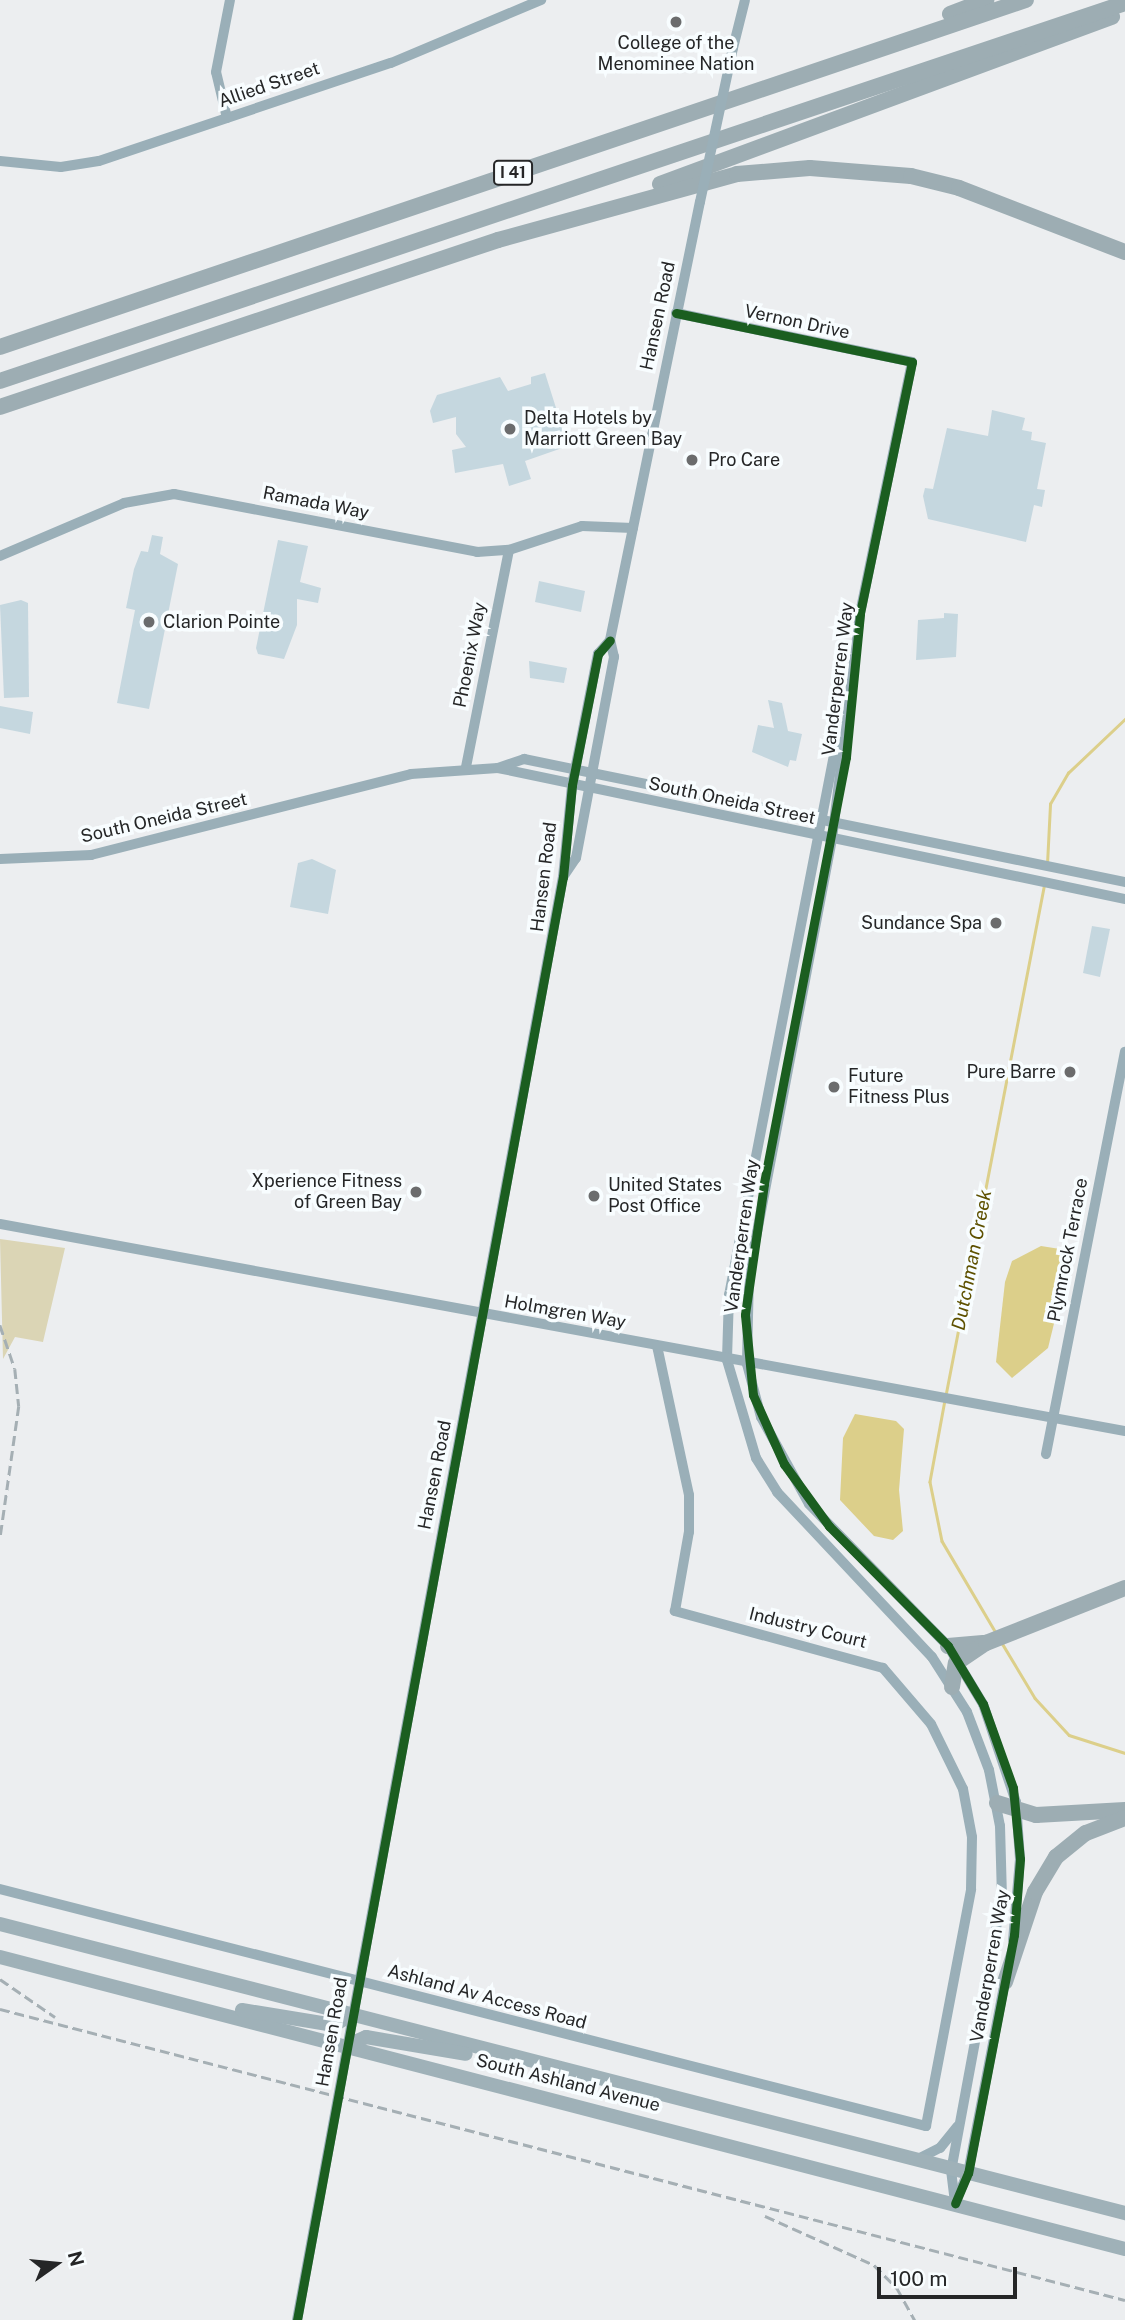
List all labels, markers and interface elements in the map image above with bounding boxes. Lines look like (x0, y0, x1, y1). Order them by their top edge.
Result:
marker: College of the Menominee Nation (668, 14, 684, 30)
place label: College of the Menominee Nation (598, 33, 754, 76)
street label: Allied Street (216, 58, 322, 112)
road number: I 41 (492, 160, 534, 186)
street label: Hansen Road (636, 260, 680, 372)
street label: Vernon Drive (742, 300, 852, 344)
place label: Delta Hotels by Marriott Green Bay (524, 408, 682, 450)
marker: Delta Hotels by Marriott Green Bay (502, 421, 518, 437)
place label: Pro Care (708, 449, 780, 471)
marker: Pro Care (682, 450, 702, 470)
street label: Ramada Way (261, 482, 371, 524)
street label: Phoenix Way (449, 600, 491, 710)
street label: Vanderperren Way (818, 601, 858, 757)
place label: Clarion Pointe (163, 611, 280, 633)
marker: Clarion Pointe (141, 614, 157, 630)
street label: South Oneida Street (647, 773, 817, 829)
street label: South Oneida Street (79, 788, 249, 848)
street label: Hansen Road (527, 821, 561, 933)
place label: Sundance Spa (861, 912, 982, 934)
marker: Sundance Spa (988, 915, 1004, 931)
place label: Pure Barre (966, 1061, 1056, 1083)
marker: Pure Barre (1062, 1064, 1078, 1080)
place label: Future Fitness Plus (848, 1066, 949, 1108)
marker: Future Fitness Plus (826, 1079, 842, 1095)
street label: Vanderperren Way (721, 1158, 763, 1314)
place label: Xperience Fitness of Green Bay (252, 1171, 402, 1214)
place label: United States Post Office (608, 1175, 722, 1218)
street label: Plymrock Terrace (1043, 1176, 1093, 1324)
marker: Xperience Fitness of Green Bay (408, 1184, 424, 1200)
marker: United States Post Office (586, 1188, 602, 1204)
water label: Dutchman Creek (947, 1188, 997, 1332)
street label: Holmgren Way (502, 1291, 628, 1333)
street label: Hansen Road (414, 1419, 456, 1531)
street label: Industry Court (747, 1603, 869, 1653)
street label: Vanderperren Way (966, 1888, 1014, 2044)
street label: Ashland Av Access Road (385, 1960, 589, 2034)
street label: Hansen Road (312, 1976, 352, 2088)
street label: South Ashland Avenue (474, 2050, 662, 2116)
north arrow (21, 2229, 91, 2299)
text: N (64, 2249, 89, 2269)
scale bar (880, 2254, 1020, 2298)
text: 100 m (890, 2266, 947, 2291)

